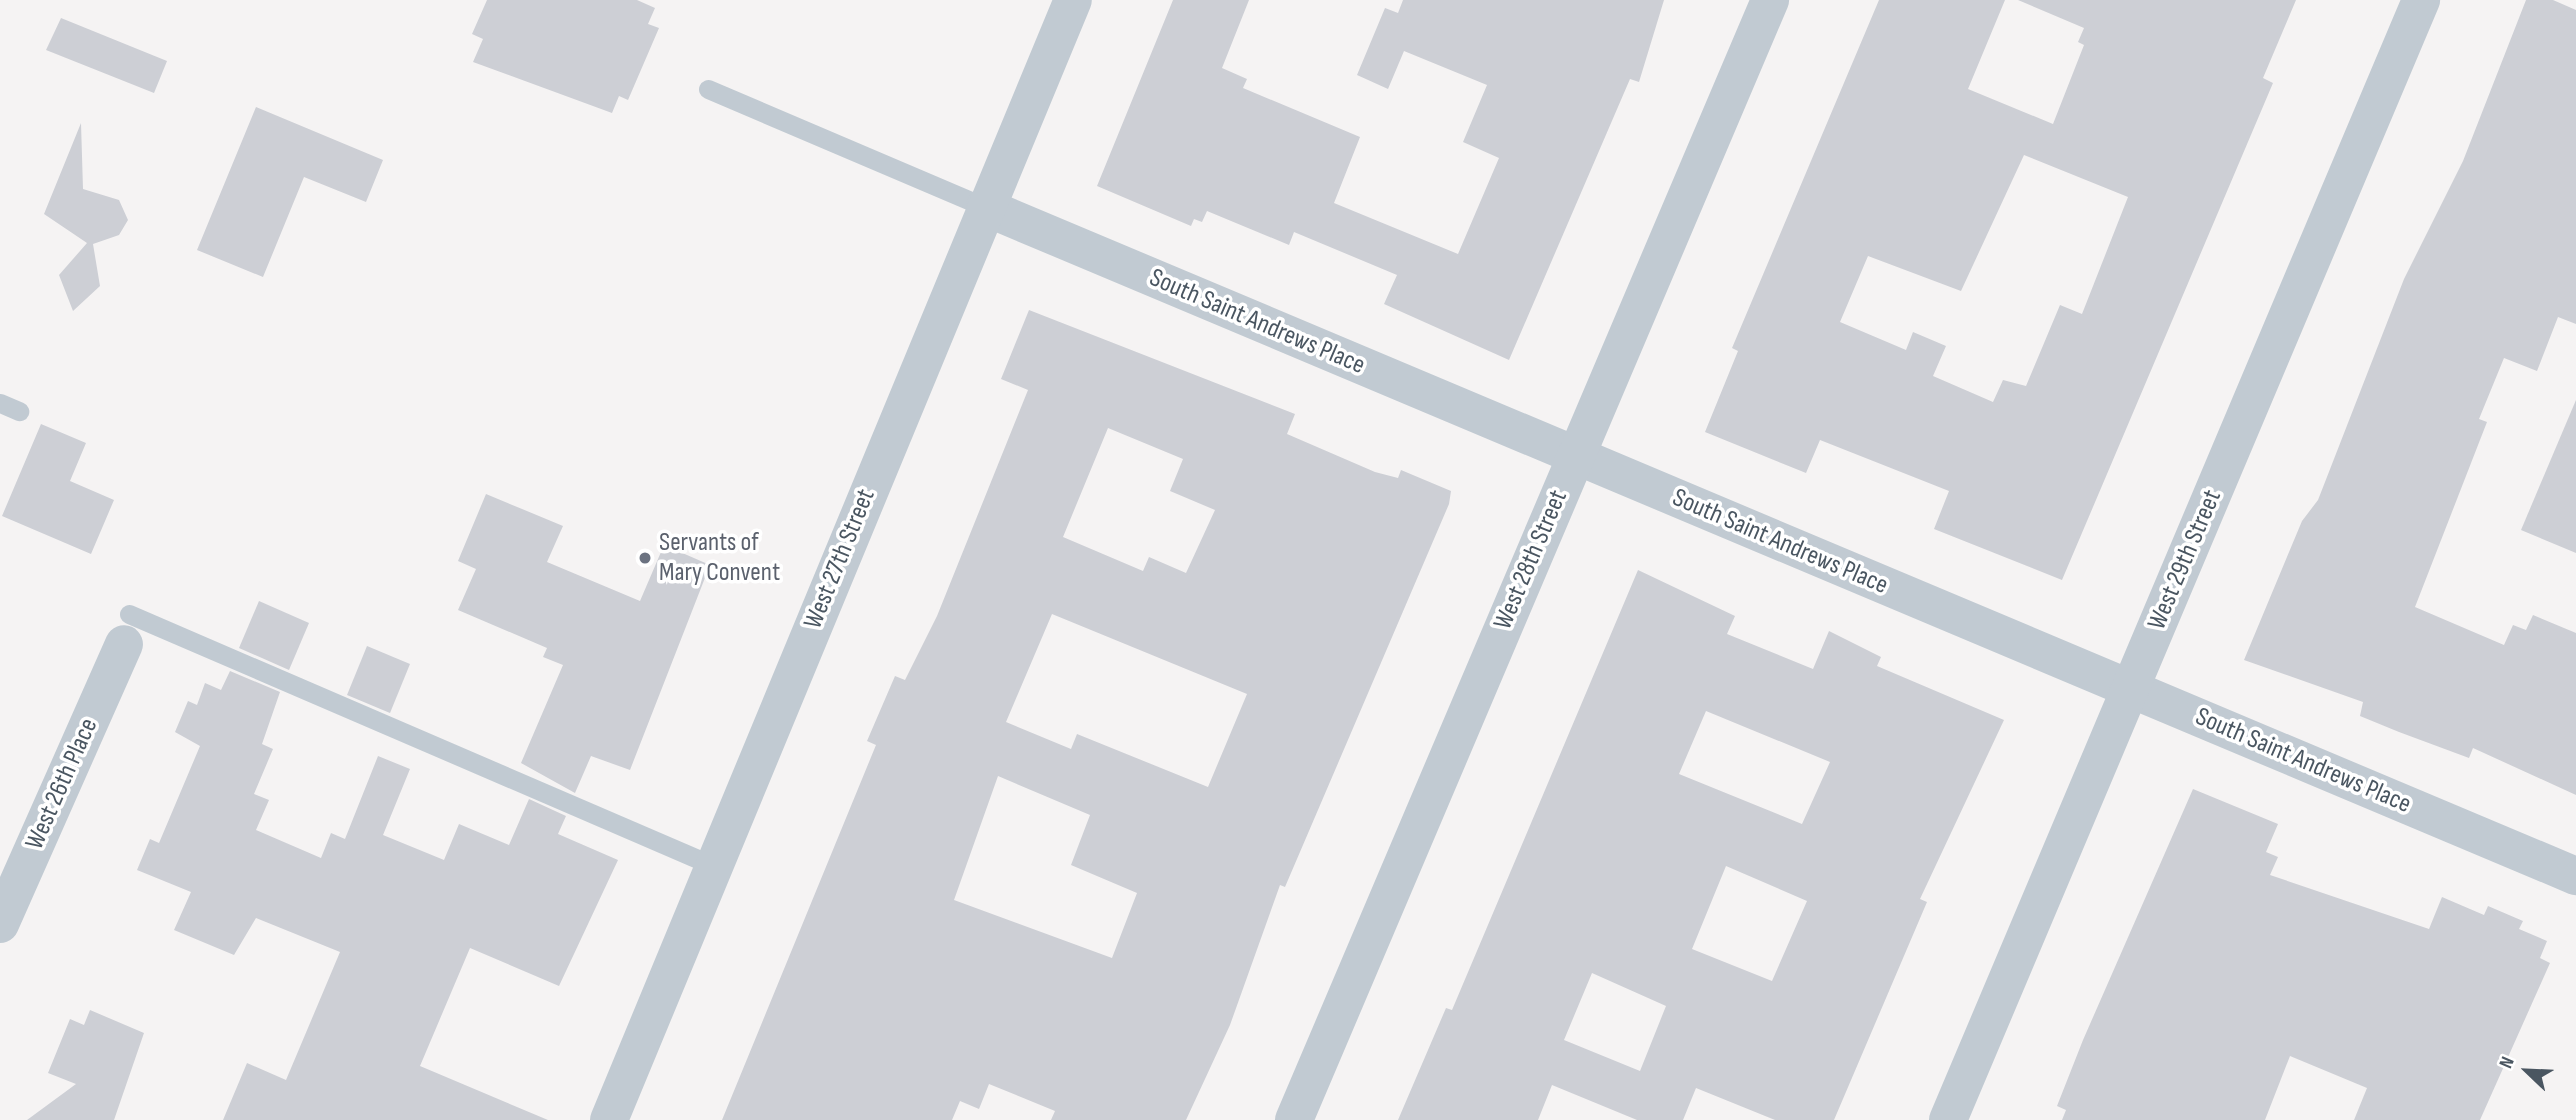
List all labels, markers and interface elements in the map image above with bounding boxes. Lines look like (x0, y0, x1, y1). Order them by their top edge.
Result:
street label: South Saint Andrews Place (1145, 263, 1369, 381)
street label: South Saint Andrews Place (1668, 483, 1892, 601)
street label: West 27th Street (798, 485, 882, 633)
street label: West 29th Street (2142, 485, 2228, 635)
street label: West 28th Street (1488, 486, 1574, 634)
place label: Servants of Mary Convent (659, 527, 780, 588)
marker: Servants of Mary Convent (637, 550, 653, 566)
street label: South Saint Andrews Place (2191, 702, 2415, 820)
street label: West 26th Place (19, 714, 105, 854)
north arrow (2492, 1036, 2562, 1106)
text: N (2495, 1053, 2520, 1072)

